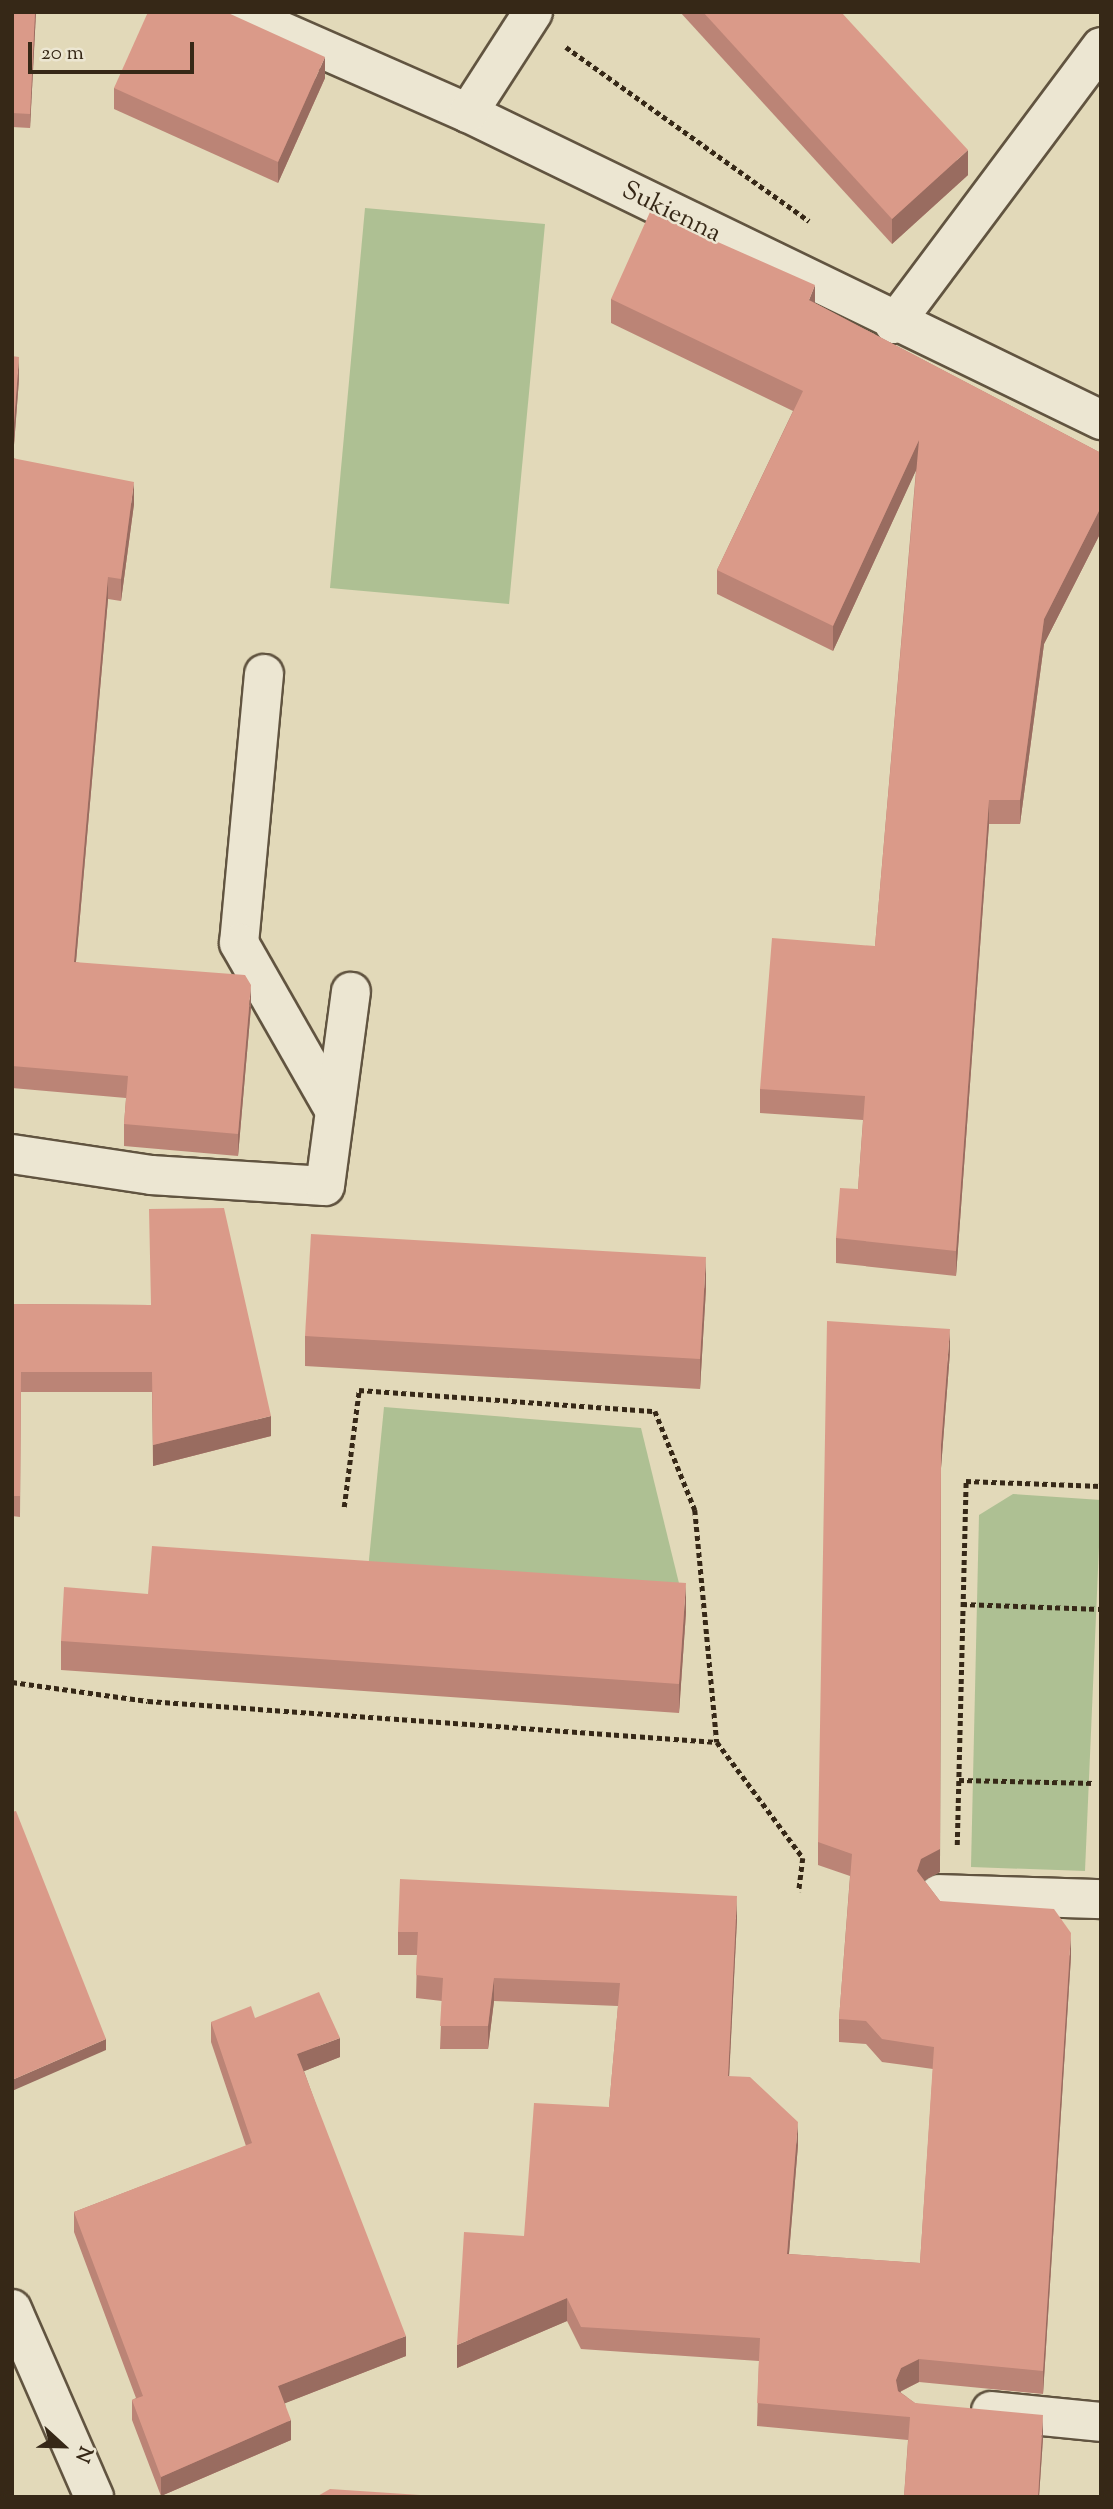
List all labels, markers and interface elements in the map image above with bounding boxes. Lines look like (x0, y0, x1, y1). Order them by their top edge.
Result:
scale bar (32, 28, 198, 72)
text: 20 m (41, 39, 84, 69)
street label: Sukienna (616, 176, 726, 250)
north arrow (28, 2411, 98, 2481)
text: N (68, 2442, 98, 2466)

